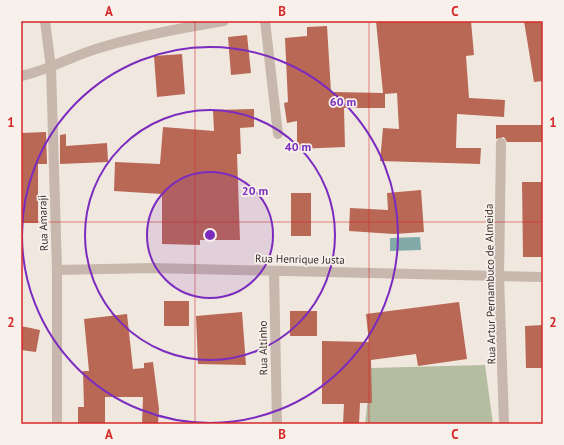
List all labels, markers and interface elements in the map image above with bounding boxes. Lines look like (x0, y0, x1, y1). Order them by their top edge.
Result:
text: A (105, 3, 113, 20)
text: B (278, 3, 286, 20)
text: C (451, 3, 459, 20)
text: 60 m (330, 94, 356, 109)
text: 1 (7, 114, 15, 131)
text: 1 (549, 114, 557, 131)
text: 40 m (285, 139, 311, 154)
text: 20 m (242, 183, 268, 198)
street label: Rua Amaraji (35, 195, 51, 251)
street label: Rua Artur Pernambuco de Almeida (482, 204, 498, 364)
centre of rings (203, 228, 217, 242)
street label: Rua Henrique Justa (255, 251, 345, 267)
text: 2 (7, 314, 15, 331)
text: 2 (549, 314, 557, 331)
street label: Rua Altinho (256, 320, 270, 375)
text: A (105, 426, 113, 443)
text: B (278, 426, 286, 443)
text: C (451, 426, 459, 443)

